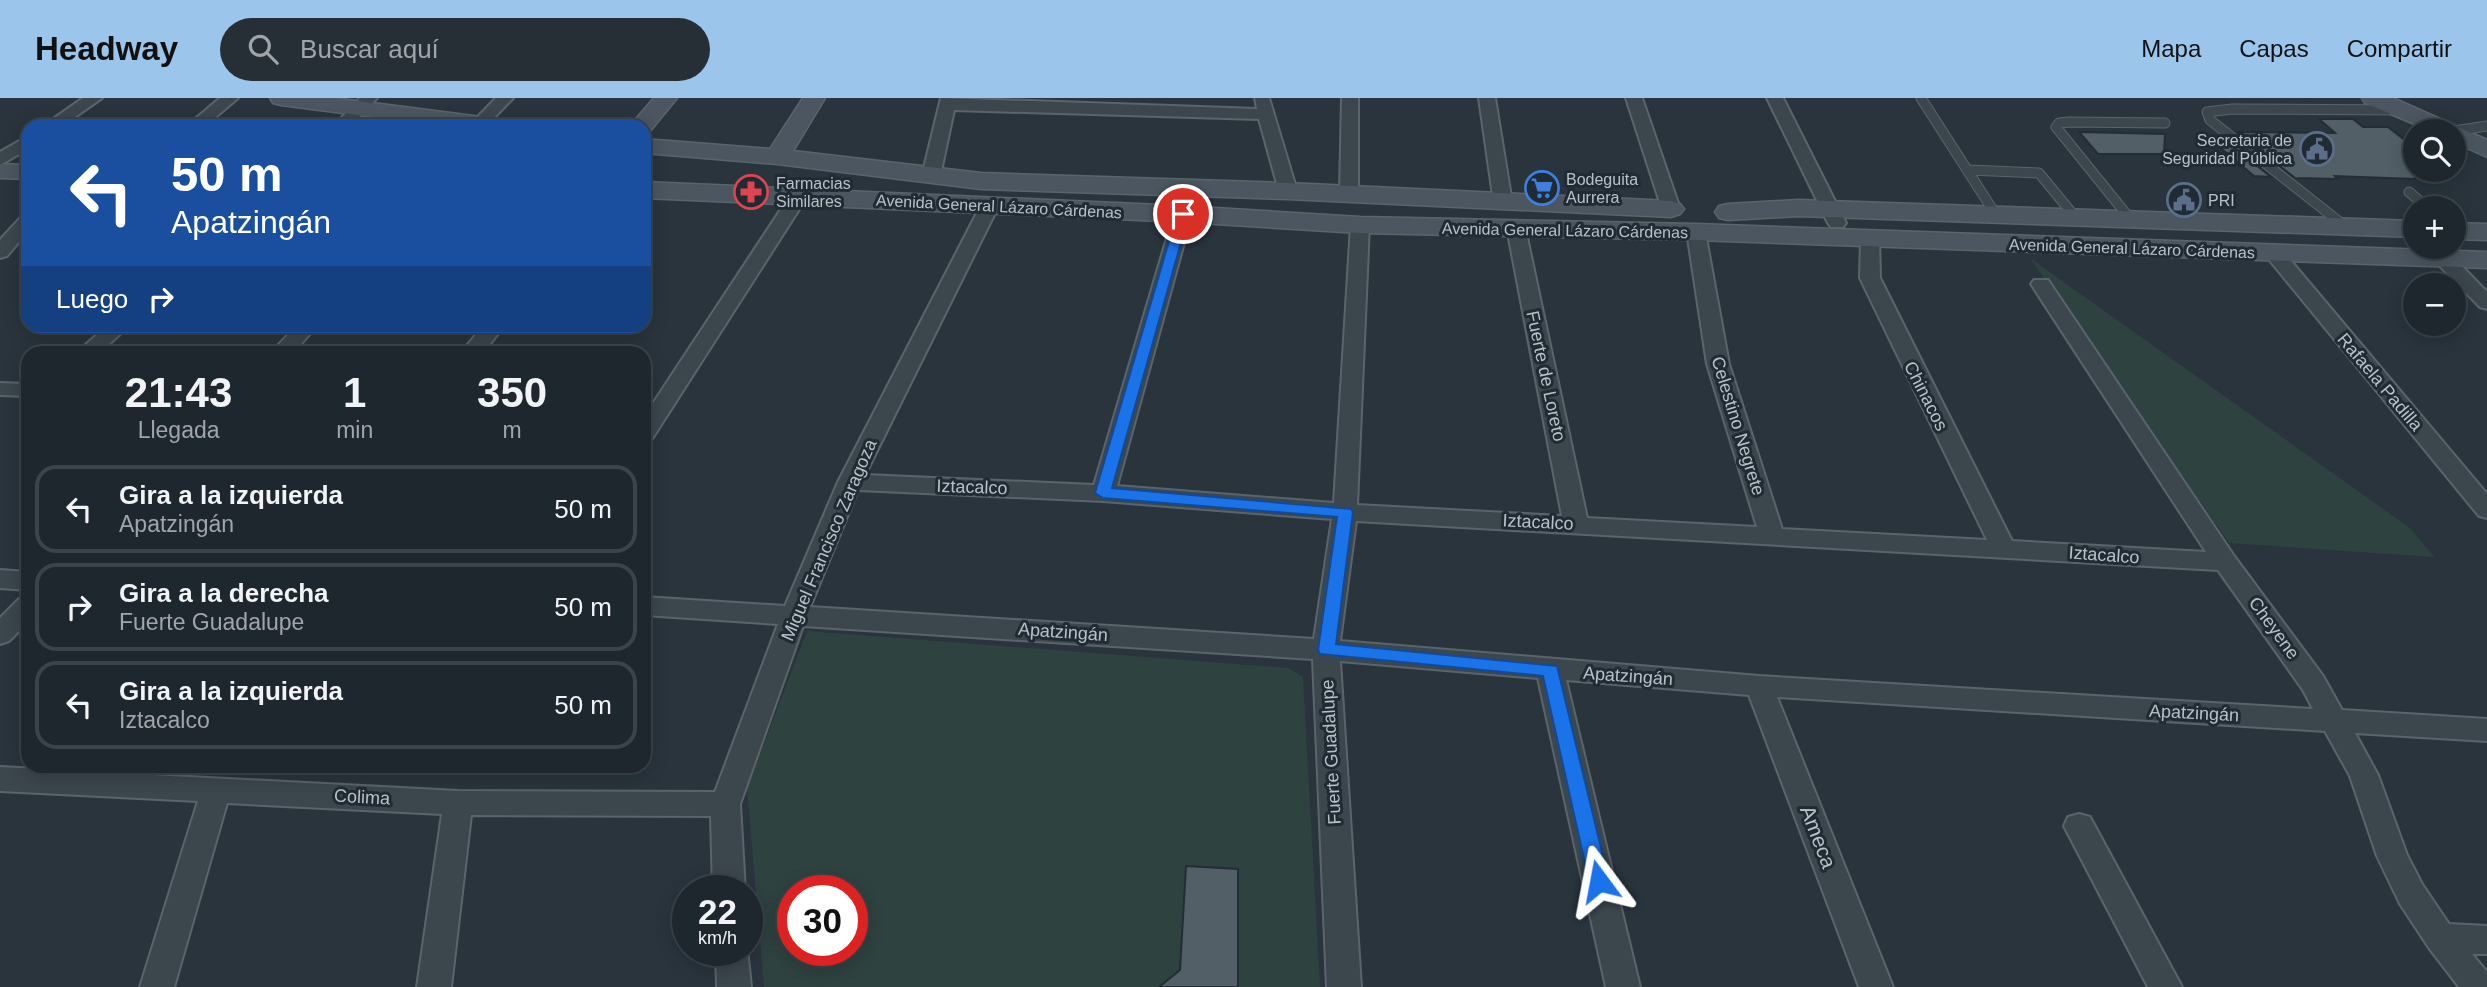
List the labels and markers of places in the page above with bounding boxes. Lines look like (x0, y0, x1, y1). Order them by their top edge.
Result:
public building icon: Secretaria de Seguridad Pública (2298, 130, 2336, 168)
place label: Secretaria de Seguridad Pública (2162, 132, 2292, 167)
supermarket icon: Bodeguita Aurrera (1523, 169, 1561, 207)
place label: Bodeguita Aurrera (1566, 171, 1638, 206)
pharmacy icon: Farmacias Similares (732, 173, 770, 211)
place label: Farmacias Similares (776, 175, 851, 210)
public building icon: PRI (2165, 181, 2203, 219)
pin (1153, 184, 1213, 244)
place label: PRI (2208, 192, 2235, 209)

